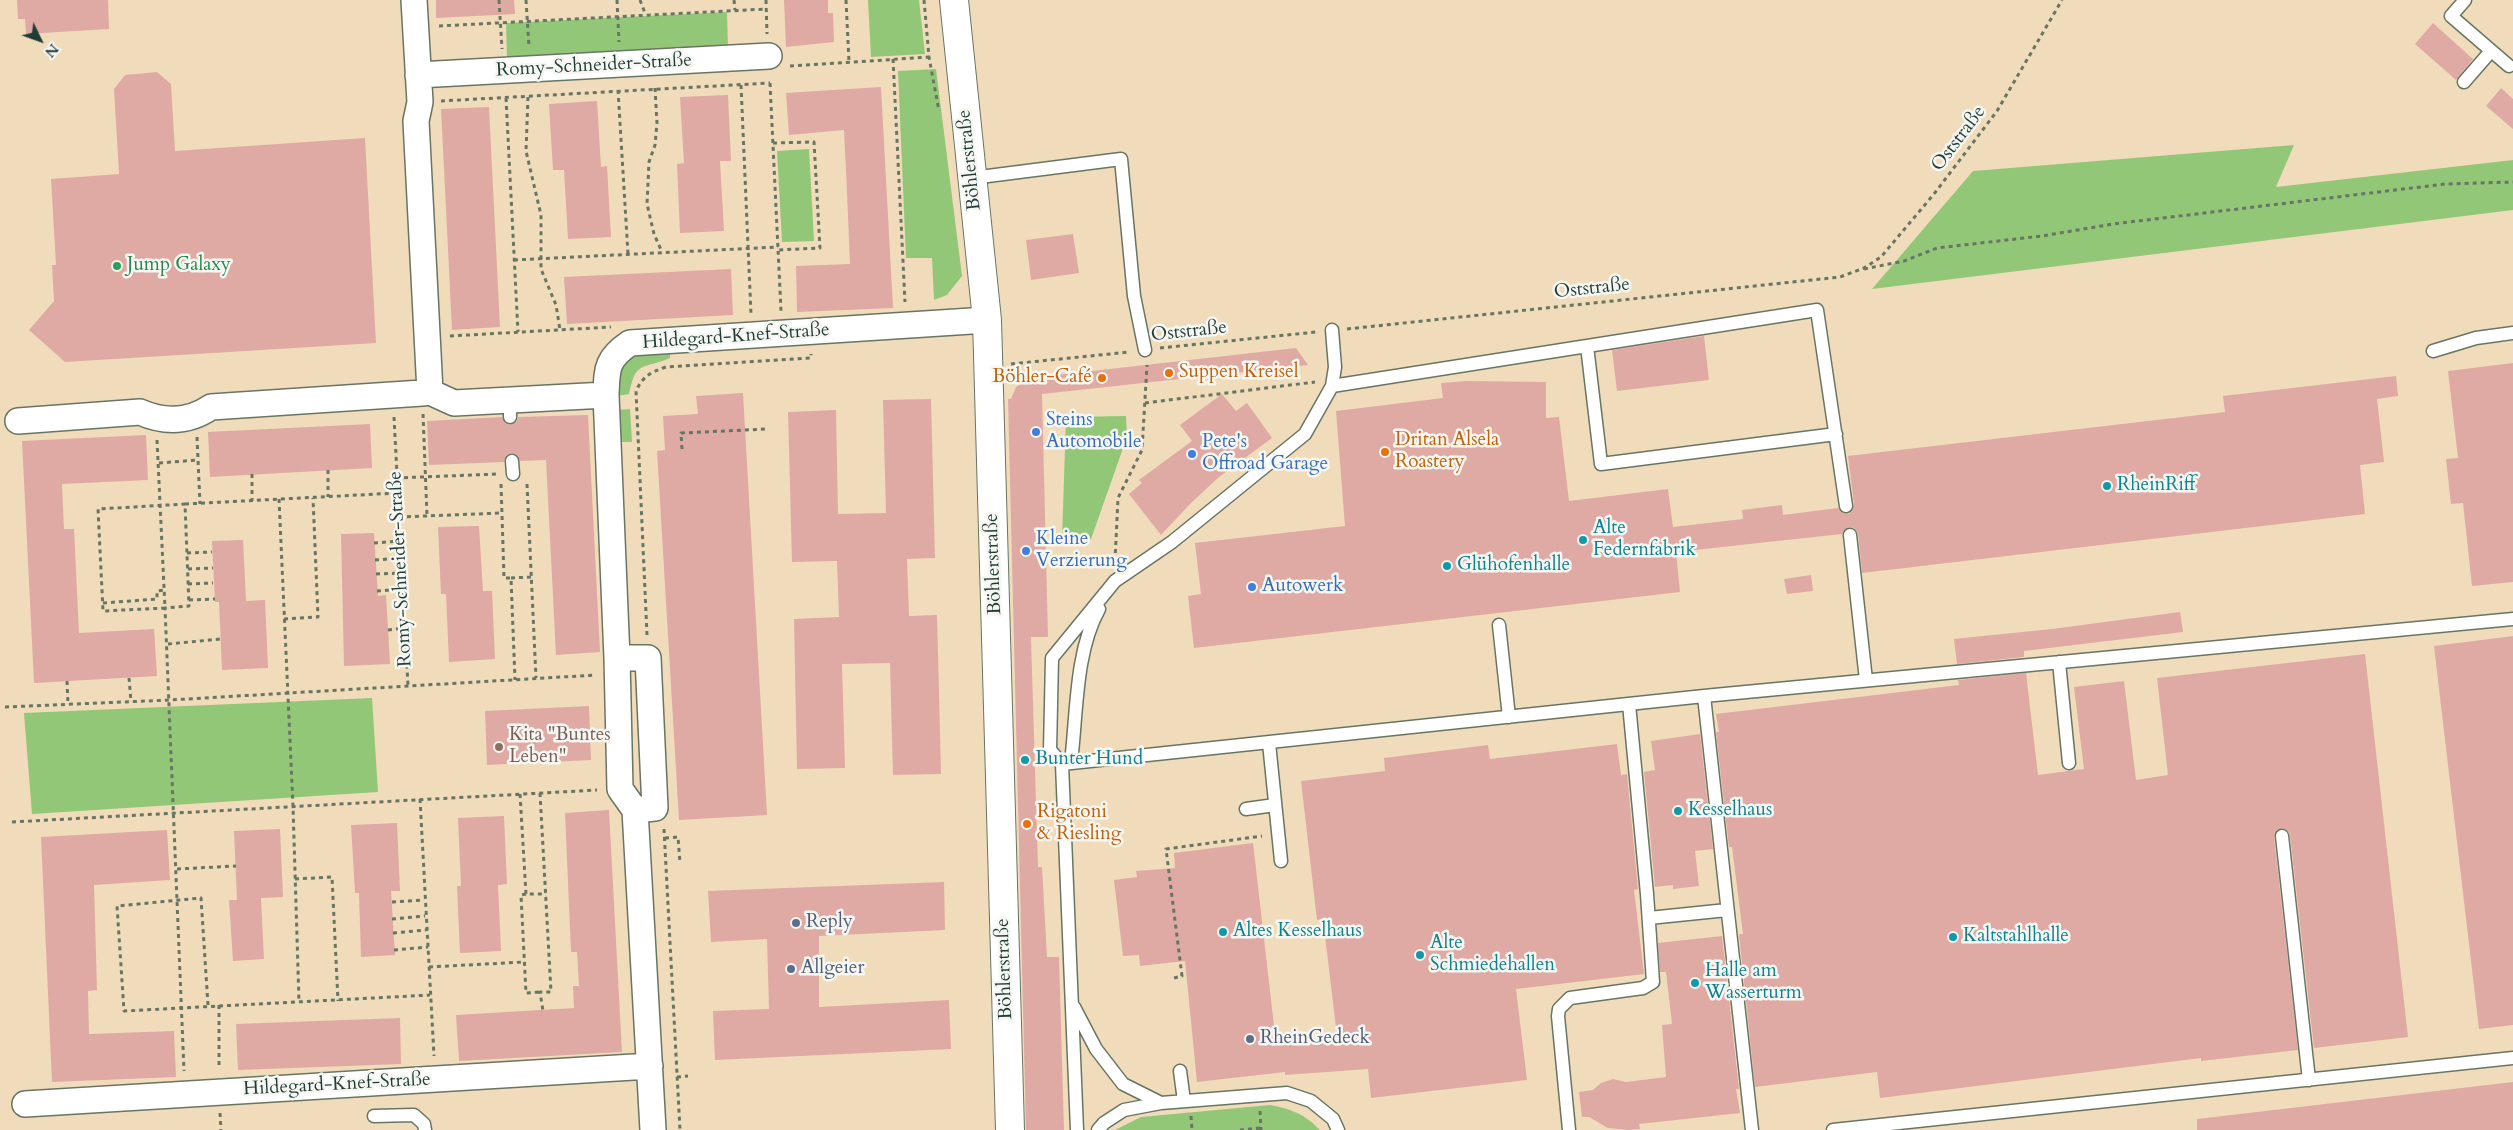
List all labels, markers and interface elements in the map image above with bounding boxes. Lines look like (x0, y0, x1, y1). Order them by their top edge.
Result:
north arrow (15, 15, 65, 65)
text: N (40, 39, 63, 61)
street label: Romy-Schneider-Straße (495, 49, 693, 83)
street label: Oststraße (1927, 102, 1991, 176)
street label: Böhlerstraße (953, 108, 987, 212)
place label: Jump Galaxy (127, 255, 231, 277)
marker: Jump Galaxy (111, 260, 123, 272)
street label: Oststraße (1553, 274, 1631, 304)
street label: Oststraße (1150, 317, 1228, 347)
street label: Hildegard-Knef-Straße (642, 319, 830, 355)
place label: Suppen Kreisel (1179, 362, 1299, 384)
place label: Böhler-Café (992, 367, 1092, 389)
marker: Suppen Kreisel (1163, 367, 1175, 379)
marker: Böhler-Café (1096, 372, 1108, 384)
place label: Steins Automobile (1046, 410, 1142, 454)
marker: Steins Automobile (1030, 426, 1042, 438)
place label: Dritan Alsela Roastery (1395, 430, 1499, 474)
place label: Pete's Offroad Garage (1202, 432, 1328, 476)
marker: Dritan Alsela Roastery (1379, 446, 1391, 458)
marker: Pete's Offroad Garage (1186, 448, 1198, 460)
street label: Romy-Schneider-Straße (384, 470, 418, 668)
place label: RheinRiff (2117, 475, 2195, 497)
marker: RheinRiff (2101, 480, 2113, 492)
street label: Böhlerstraße (981, 513, 1007, 615)
place label: Alte Federnfabrik (1593, 518, 1696, 562)
place label: Kleine Verzierung (1036, 529, 1127, 573)
marker: Alte Federnfabrik (1577, 534, 1589, 546)
marker: Kleine Verzierung (1020, 545, 1032, 557)
place label: Glühofenhalle (1457, 555, 1570, 577)
marker: Glühofenhalle (1441, 560, 1453, 572)
place label: Autowerk (1262, 576, 1343, 598)
marker: Autowerk (1246, 581, 1258, 593)
place label: Kita "Buntes Leben" (509, 725, 611, 769)
marker: Kita "Buntes Leben" (493, 741, 505, 753)
place label: Bunter Hund (1035, 749, 1143, 771)
marker: Bunter Hund (1019, 754, 1031, 766)
place label: Kesselhaus (1688, 800, 1772, 822)
place label: Rigatoni & Riesling (1037, 802, 1121, 846)
marker: Kesselhaus (1672, 805, 1684, 817)
marker: Rigatoni & Riesling (1021, 818, 1033, 830)
place label: Reply (806, 912, 853, 934)
marker: Reply (790, 917, 802, 929)
street label: Böhlerstraße (992, 918, 1018, 1020)
place label: Altes Kesselhaus (1233, 921, 1362, 943)
marker: Altes Kesselhaus (1217, 926, 1229, 938)
place label: Kaltstahlhalle (1963, 926, 2069, 948)
marker: Kaltstahlhalle (1947, 931, 1959, 943)
place label: Alte Schmiedehallen (1430, 933, 1555, 977)
marker: Alte Schmiedehallen (1414, 949, 1426, 961)
place label: Allgeier (801, 958, 864, 980)
place label: Halle am Wasserturm (1705, 961, 1802, 1005)
marker: Allgeier (785, 963, 797, 975)
marker: Halle am Wasserturm (1689, 977, 1701, 989)
place label: RheinGedeck (1260, 1028, 1370, 1050)
marker: RheinGedeck (1244, 1033, 1256, 1045)
street label: Hildegard-Knef-Straße (243, 1069, 431, 1101)

